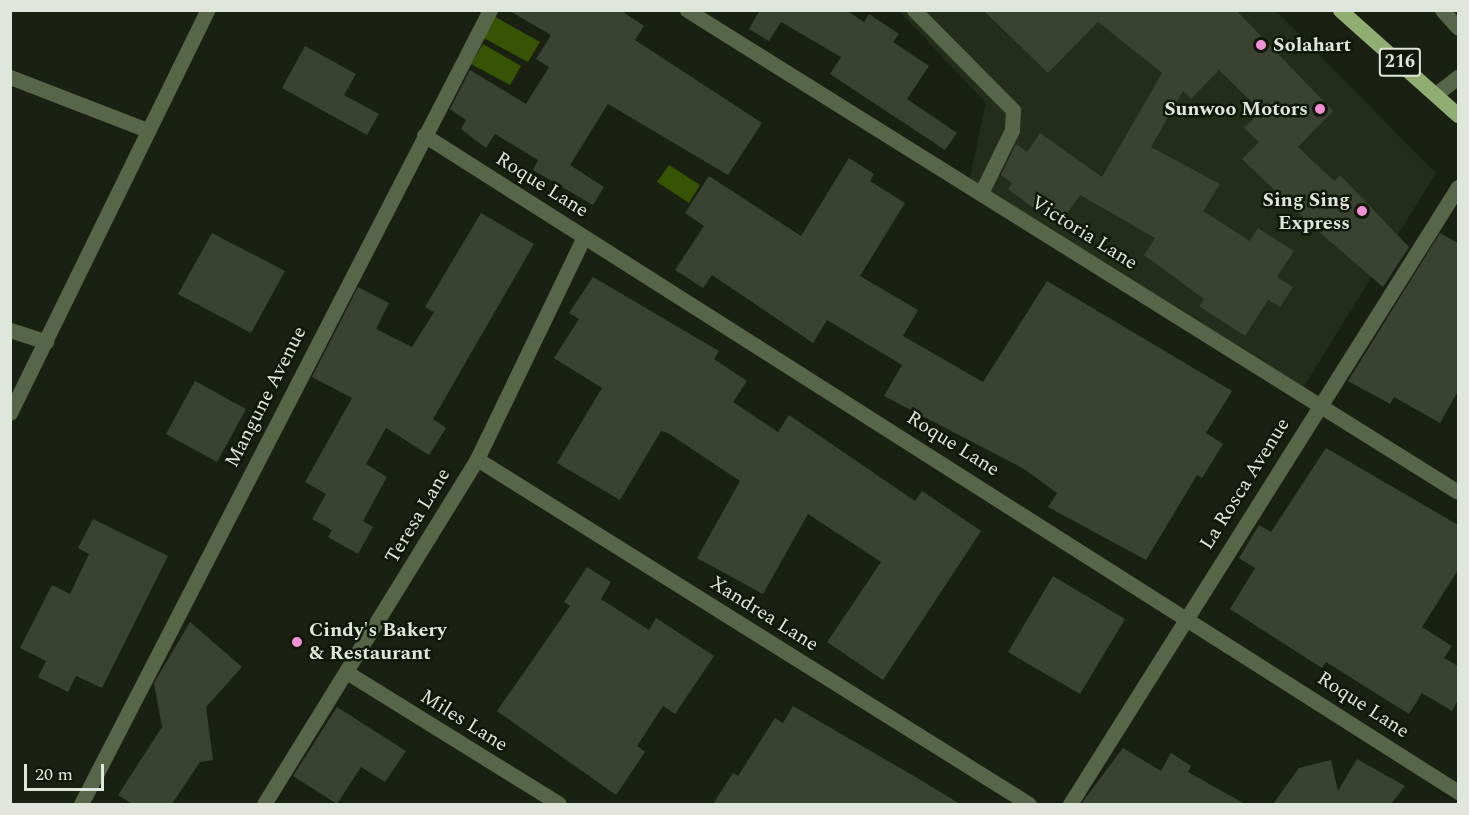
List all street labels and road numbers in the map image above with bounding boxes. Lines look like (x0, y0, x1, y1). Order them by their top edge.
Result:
road number: 216 (1378, 47, 1422, 77)
street label: Roque Lane (491, 147, 593, 223)
street label: Victoria Lane (1026, 191, 1142, 275)
street label: Mangune Avenue (220, 323, 312, 471)
street label: Roque Lane (902, 406, 1004, 482)
street label: La Rosca Avenue (1195, 414, 1295, 554)
street label: Teresa Lane (380, 464, 456, 568)
street label: Xandrea Lane (705, 571, 823, 657)
street label: Roque Lane (1312, 666, 1414, 744)
street label: Miles Lane (416, 685, 512, 757)

